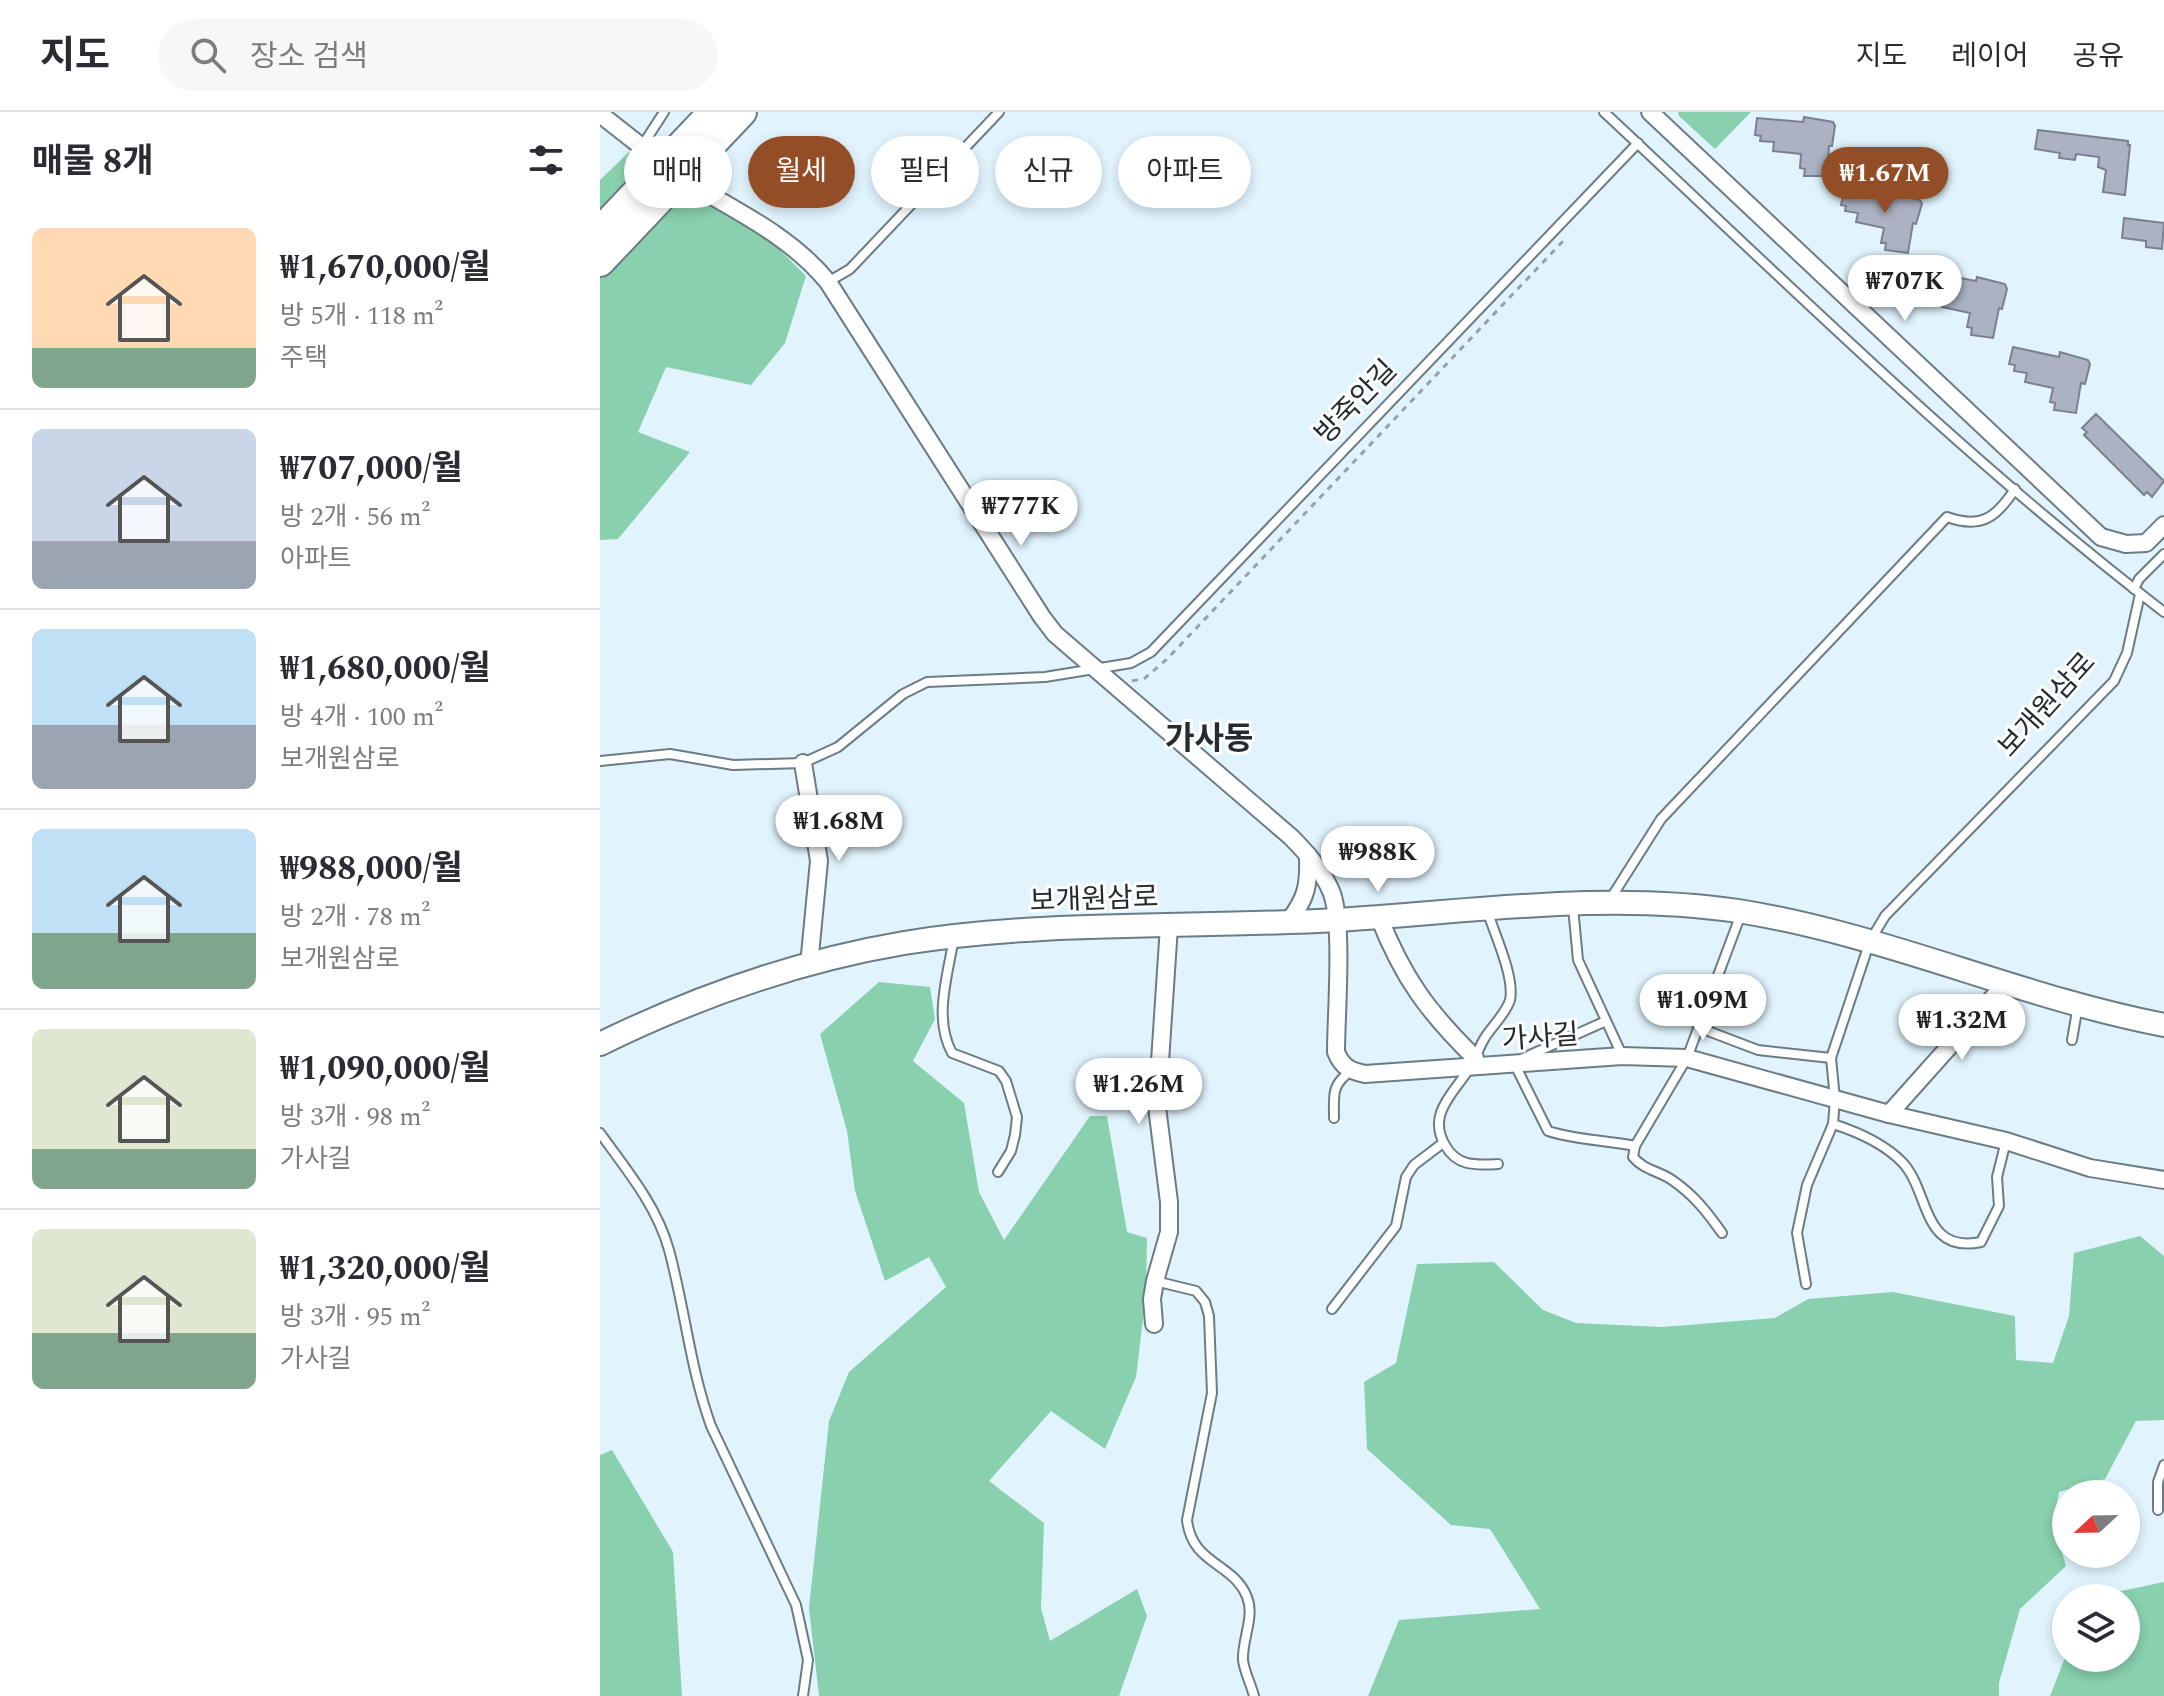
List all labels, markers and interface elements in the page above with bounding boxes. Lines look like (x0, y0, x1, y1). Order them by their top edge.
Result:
search box (158, 19, 718, 91)
text: 지도 (40, 28, 110, 86)
icon: search (186, 33, 230, 77)
text: 장소 검색 (250, 34, 368, 80)
text: 지도 (1856, 35, 1907, 78)
text: 레이어 (1951, 35, 2028, 78)
text: 공유 (2072, 35, 2124, 78)
text: 매물 8개 (32, 136, 153, 188)
chip: 매매 (624, 136, 732, 208)
chip: 월세 (748, 136, 855, 208)
chip: 필터 (871, 136, 979, 208)
chip: 신규 (995, 136, 1102, 208)
chip: 아파트 (1118, 136, 1251, 208)
icon: filters (524, 138, 568, 182)
pin: ₩1.67M (1820, 147, 1950, 215)
text: ₩1.67M (1839, 153, 1931, 193)
text: ₩1,670,000/월 (280, 242, 491, 294)
pin: ₩707K (1849, 255, 1961, 323)
icon: home (96, 260, 192, 356)
text: ₩707K (1866, 261, 1944, 301)
text: 방 5개 · 118 m² (280, 296, 443, 336)
text: 주택 (280, 338, 328, 378)
street label: 방죽안길 (1305, 350, 1407, 454)
text: ₩707,000/월 (280, 443, 462, 495)
icon: home (96, 461, 192, 557)
pin: ₩777K (965, 480, 1077, 548)
text: ₩777K (982, 486, 1060, 526)
text: 방 2개 · 56 m² (280, 497, 430, 537)
text: 아파트 (280, 539, 352, 579)
text: ₩1,680,000/월 (280, 643, 491, 695)
street label: 보개원삼로 (1988, 643, 2106, 767)
icon: home (96, 661, 192, 757)
text: 방 4개 · 100 m² (280, 697, 443, 737)
district label: 가사동 (1165, 715, 1253, 764)
text: 보개원삼로 (280, 739, 400, 779)
pin: ₩1.68M (774, 795, 904, 863)
text: ₩1.68M (793, 801, 885, 841)
pin: ₩988K (1322, 826, 1434, 894)
text: ₩988K (1339, 832, 1417, 872)
text: ₩988,000/월 (280, 843, 462, 895)
icon: home (96, 861, 192, 957)
street label: 보개원삼로 (1029, 876, 1159, 923)
text: 방 2개 · 78 m² (280, 897, 430, 937)
text: 보개원삼로 (280, 939, 400, 979)
pin: ₩1.09M (1638, 974, 1768, 1042)
text: ₩1.09M (1657, 980, 1749, 1020)
pin: ₩1.32M (1897, 994, 2027, 1062)
text: ₩1.32M (1916, 1000, 2008, 1040)
street label: 가사길 (1500, 1013, 1580, 1062)
text: ₩1,090,000/월 (280, 1043, 491, 1095)
pin: ₩1.26M (1074, 1058, 1204, 1126)
icon: home (96, 1061, 192, 1157)
text: ₩1.26M (1093, 1064, 1185, 1104)
text: 방 3개 · 98 m² (280, 1097, 430, 1137)
text: 가사길 (280, 1139, 352, 1179)
text: ₩1,320,000/월 (280, 1243, 491, 1295)
icon: home (96, 1261, 192, 1357)
text: 방 3개 · 95 m² (280, 1297, 430, 1337)
text: 가사길 (280, 1339, 352, 1379)
north arrow (2052, 1480, 2140, 1568)
map controls (2052, 1480, 2140, 1672)
button: layers (2052, 1584, 2140, 1672)

